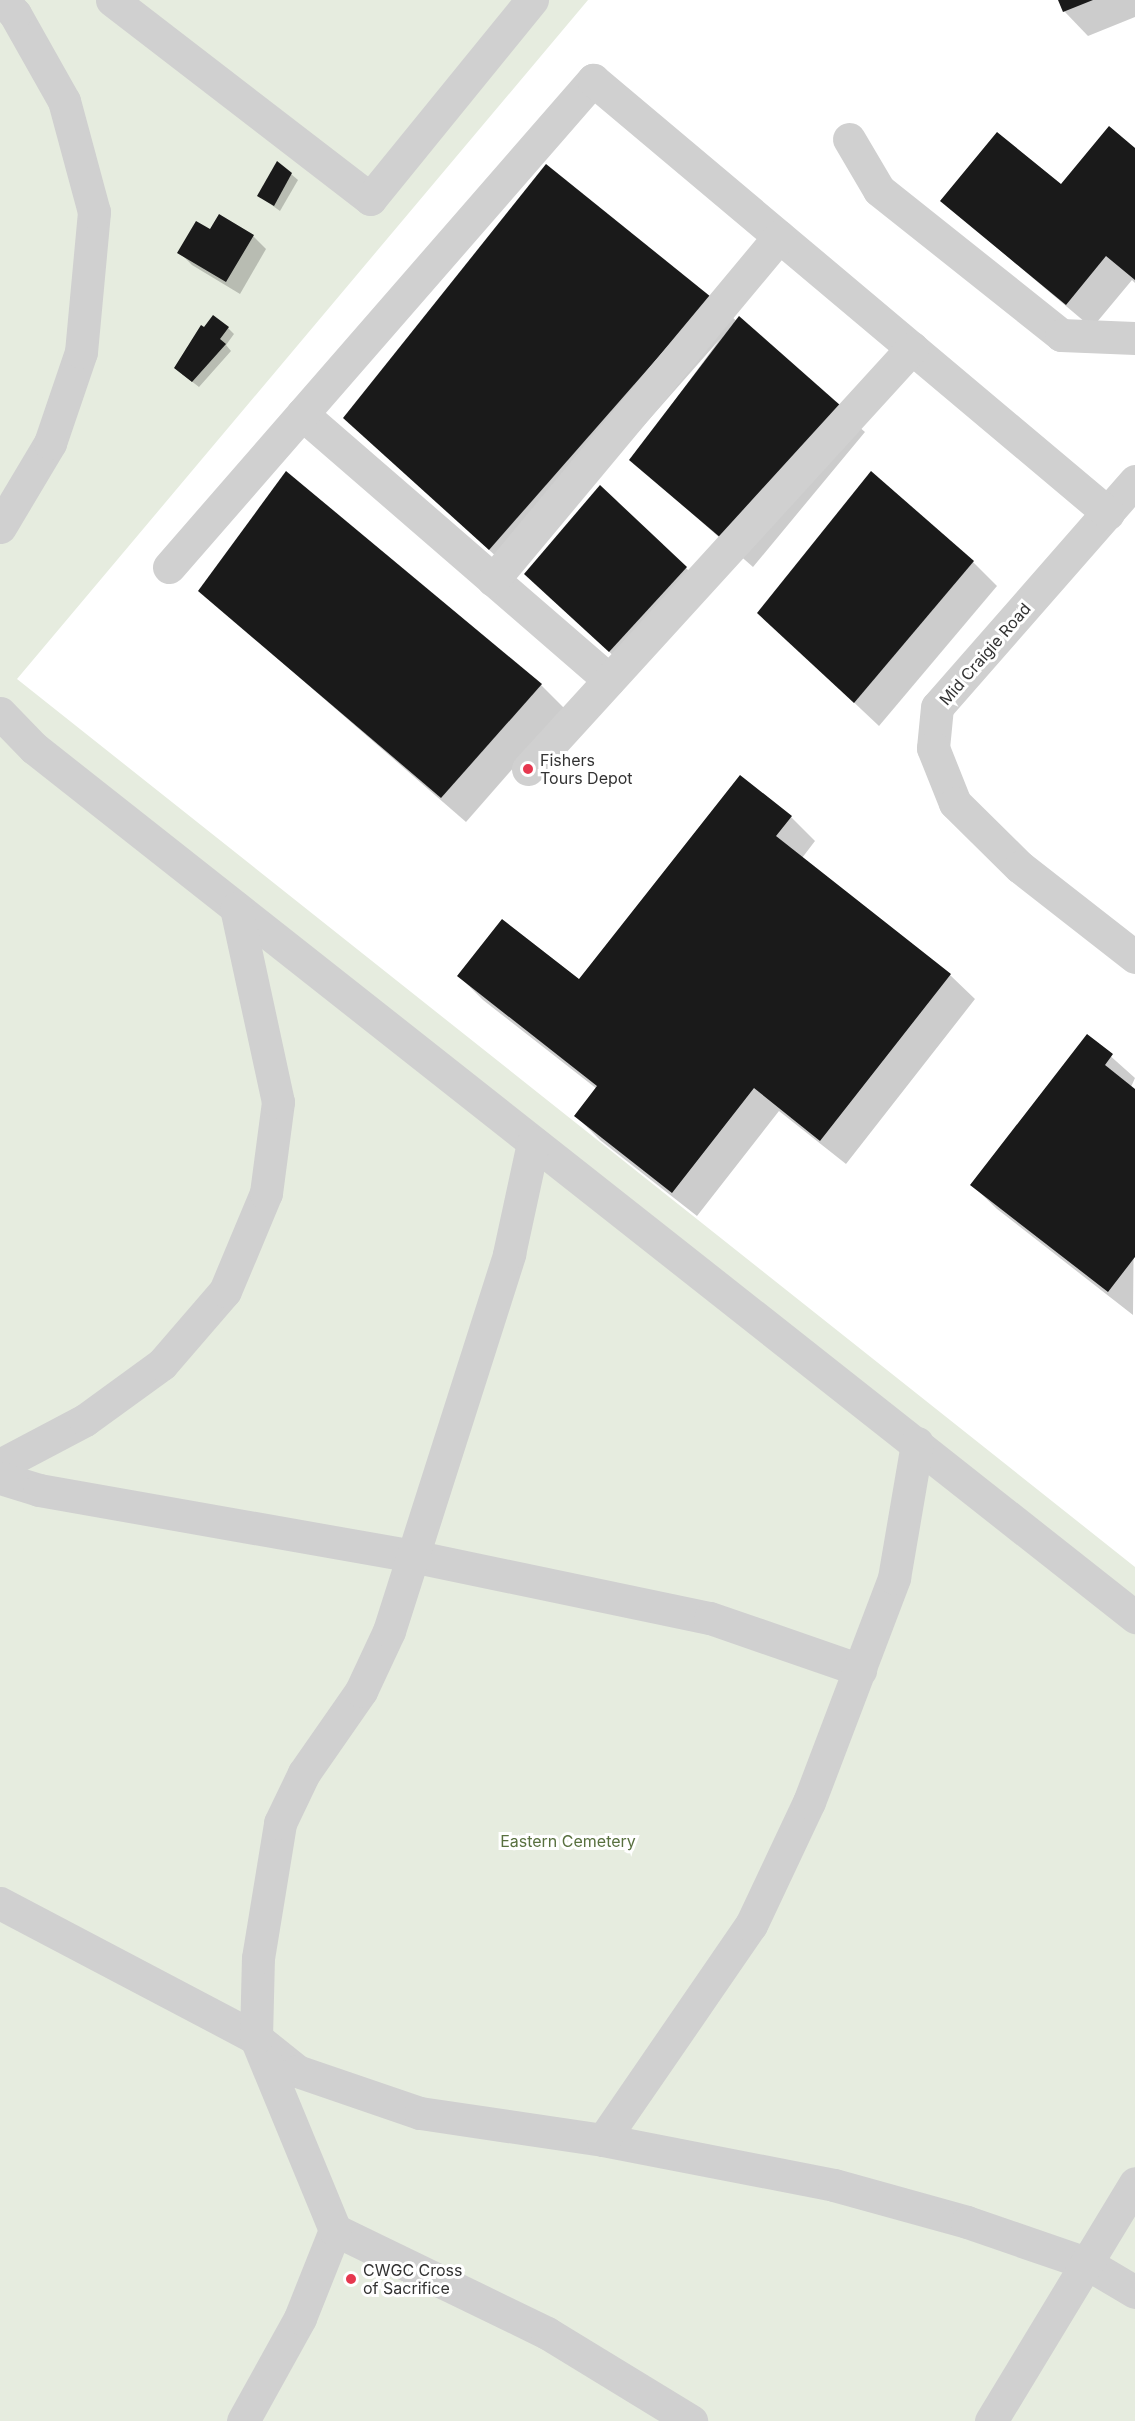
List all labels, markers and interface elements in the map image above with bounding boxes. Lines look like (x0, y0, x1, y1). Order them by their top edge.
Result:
street label: Mid Craigie Road (935, 599, 1035, 709)
place label: Fishers Tours Depot (540, 750, 633, 788)
marker: Fishers Tours Depot (521, 762, 535, 776)
park label: Eastern Cemetery (500, 1831, 636, 1851)
place label: CWGC Cross of Sacrifice (363, 2260, 463, 2298)
marker: CWGC Cross of Sacrifice (344, 2272, 358, 2286)

